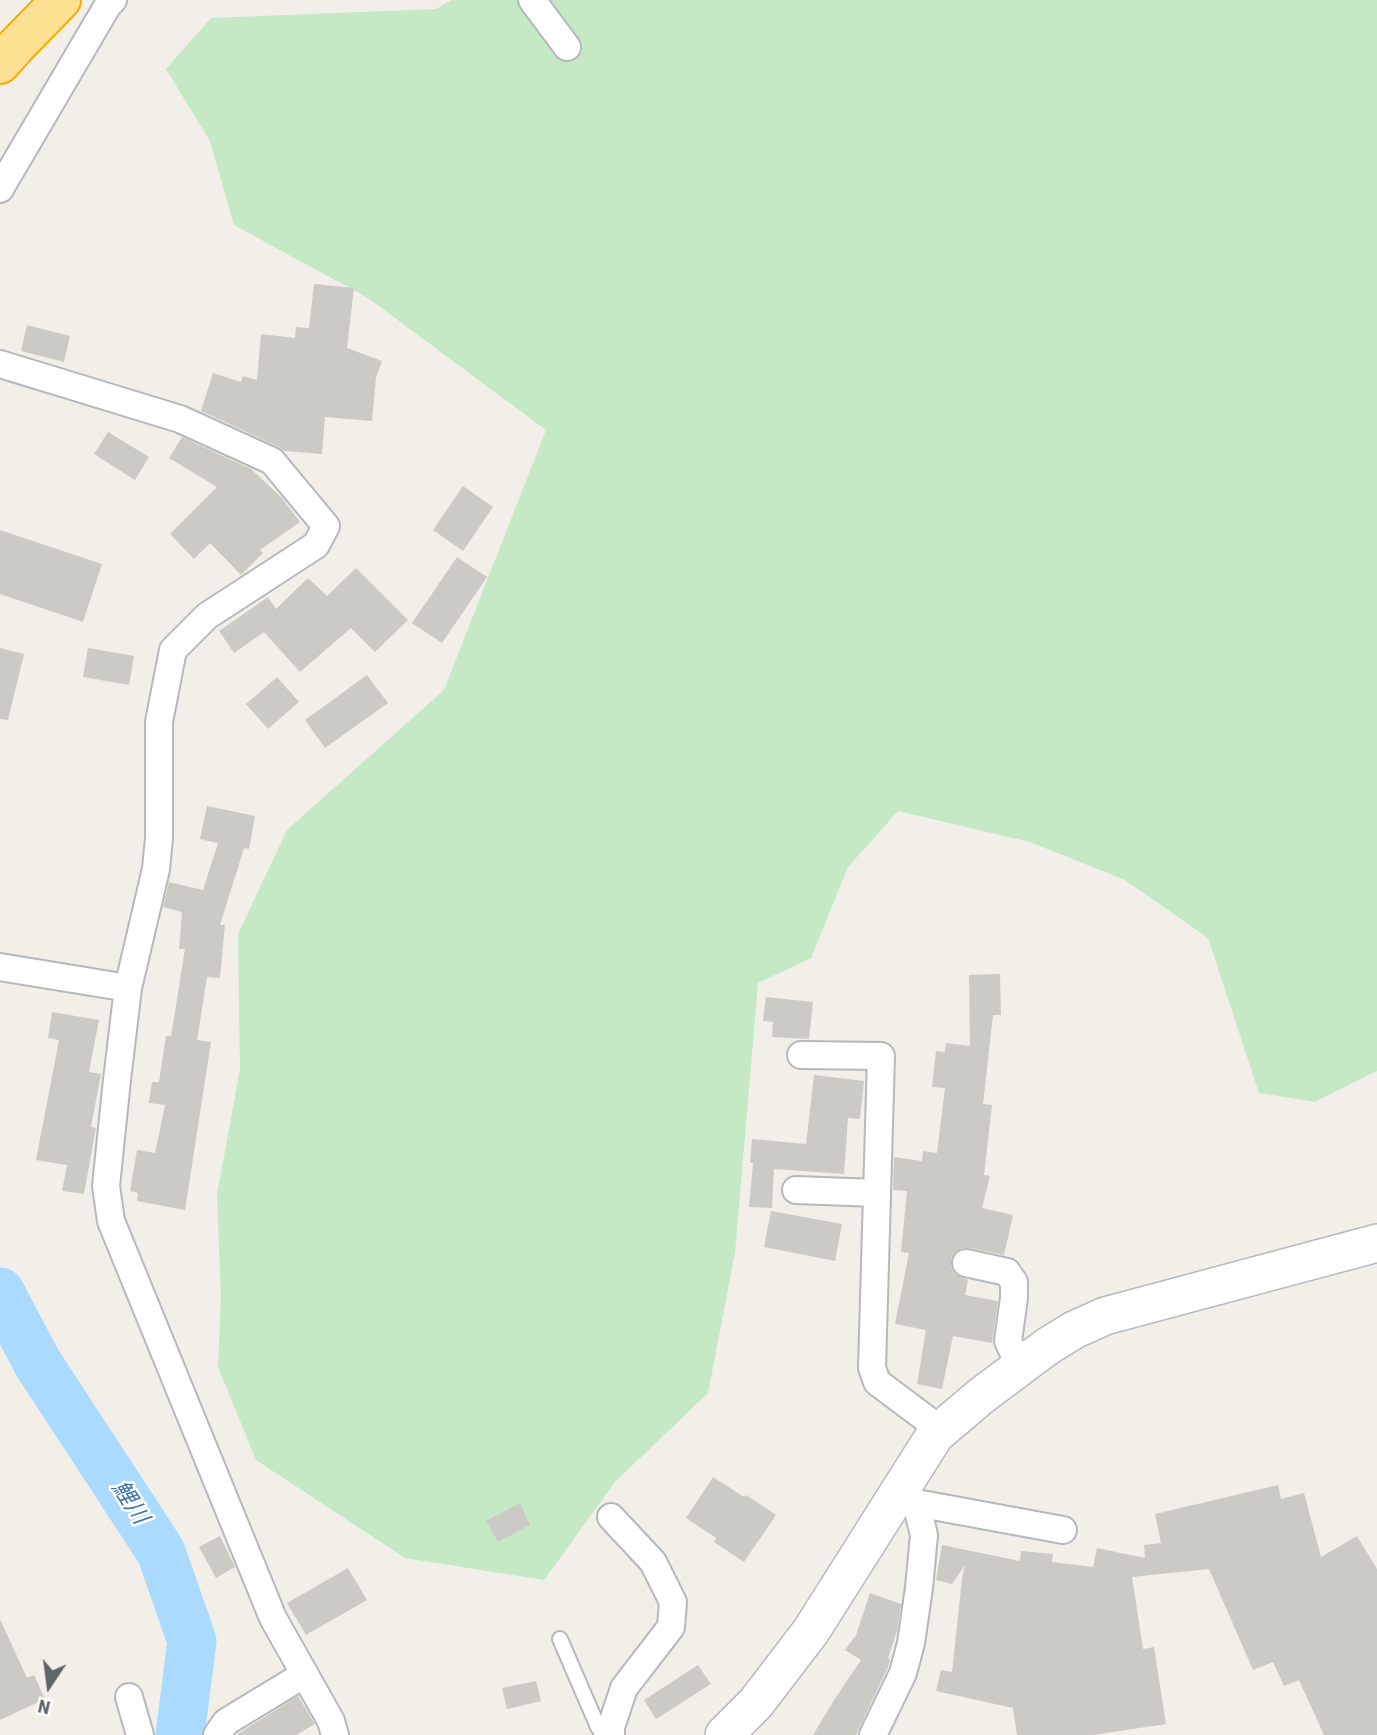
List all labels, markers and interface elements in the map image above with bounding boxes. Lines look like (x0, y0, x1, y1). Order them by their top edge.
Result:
water label: 鯉川 (105, 1476, 153, 1530)
north arrow (14, 1651, 84, 1721)
text: N (36, 1694, 52, 1719)

